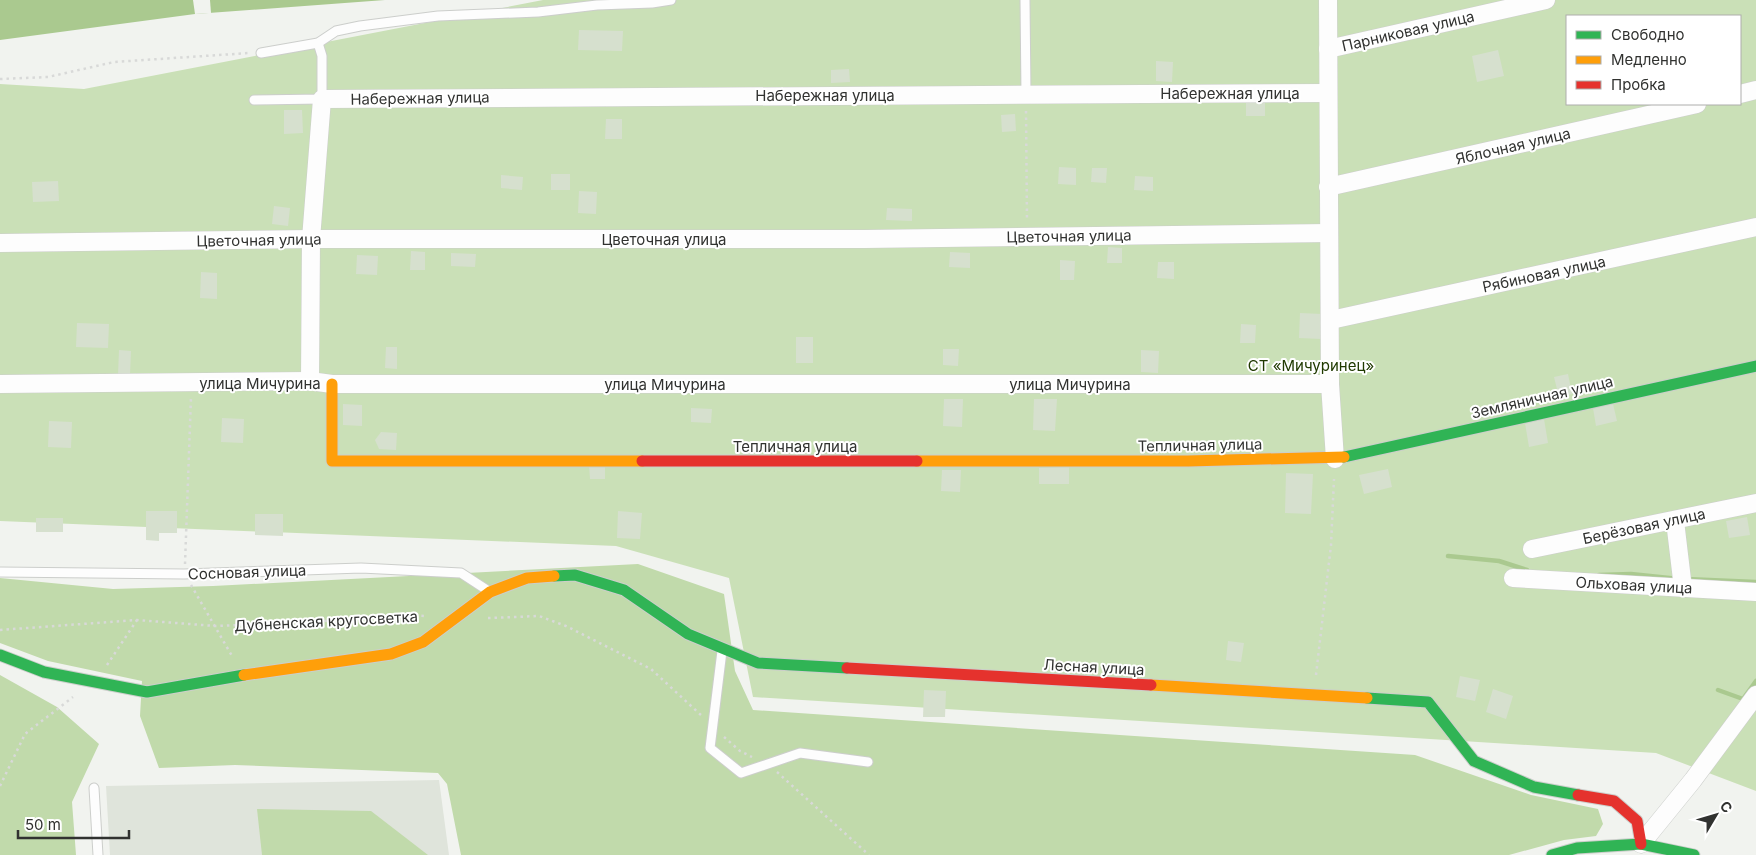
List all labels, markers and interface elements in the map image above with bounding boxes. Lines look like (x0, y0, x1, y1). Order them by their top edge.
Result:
street label: Парниковая улица (1340, 7, 1476, 55)
legend (1566, 15, 1741, 105)
text: Свободно (1611, 25, 1685, 44)
text: Медленно (1611, 50, 1687, 69)
text: Пробка (1611, 75, 1666, 94)
street label: Набережная улица (1160, 84, 1300, 103)
street label: Набережная улица (755, 86, 895, 105)
street label: Набережная улица (350, 87, 490, 109)
street label: Яблочная улица (1454, 124, 1572, 168)
street label: Цветочная улица (1006, 225, 1132, 247)
street label: Цветочная улица (196, 229, 322, 251)
street label: Цветочная улица (601, 230, 727, 249)
street label: Рябиновая улица (1481, 252, 1607, 296)
park label: СТ «Мичуринец» (1248, 356, 1374, 375)
street label: Земляничная улица (1469, 371, 1615, 423)
street label: улица Мичурина (199, 374, 321, 393)
street label: улица Мичурина (604, 375, 726, 394)
street label: улица Мичурина (1009, 375, 1131, 394)
street label: Тепличная улица (1137, 434, 1263, 456)
street label: Тепличная улица (733, 437, 857, 456)
street label: Берёзовая улица (1581, 504, 1707, 548)
street label: Сосновая улица (187, 560, 307, 584)
street label: Ольховая улица (1575, 572, 1693, 598)
street label: Дубненская кругосветка (234, 607, 418, 635)
street label: Лесная улица (1043, 655, 1145, 679)
north arrow (1691, 790, 1741, 840)
text: С (1717, 797, 1737, 816)
scale bar (18, 808, 129, 840)
text: 50 m (25, 815, 61, 834)

